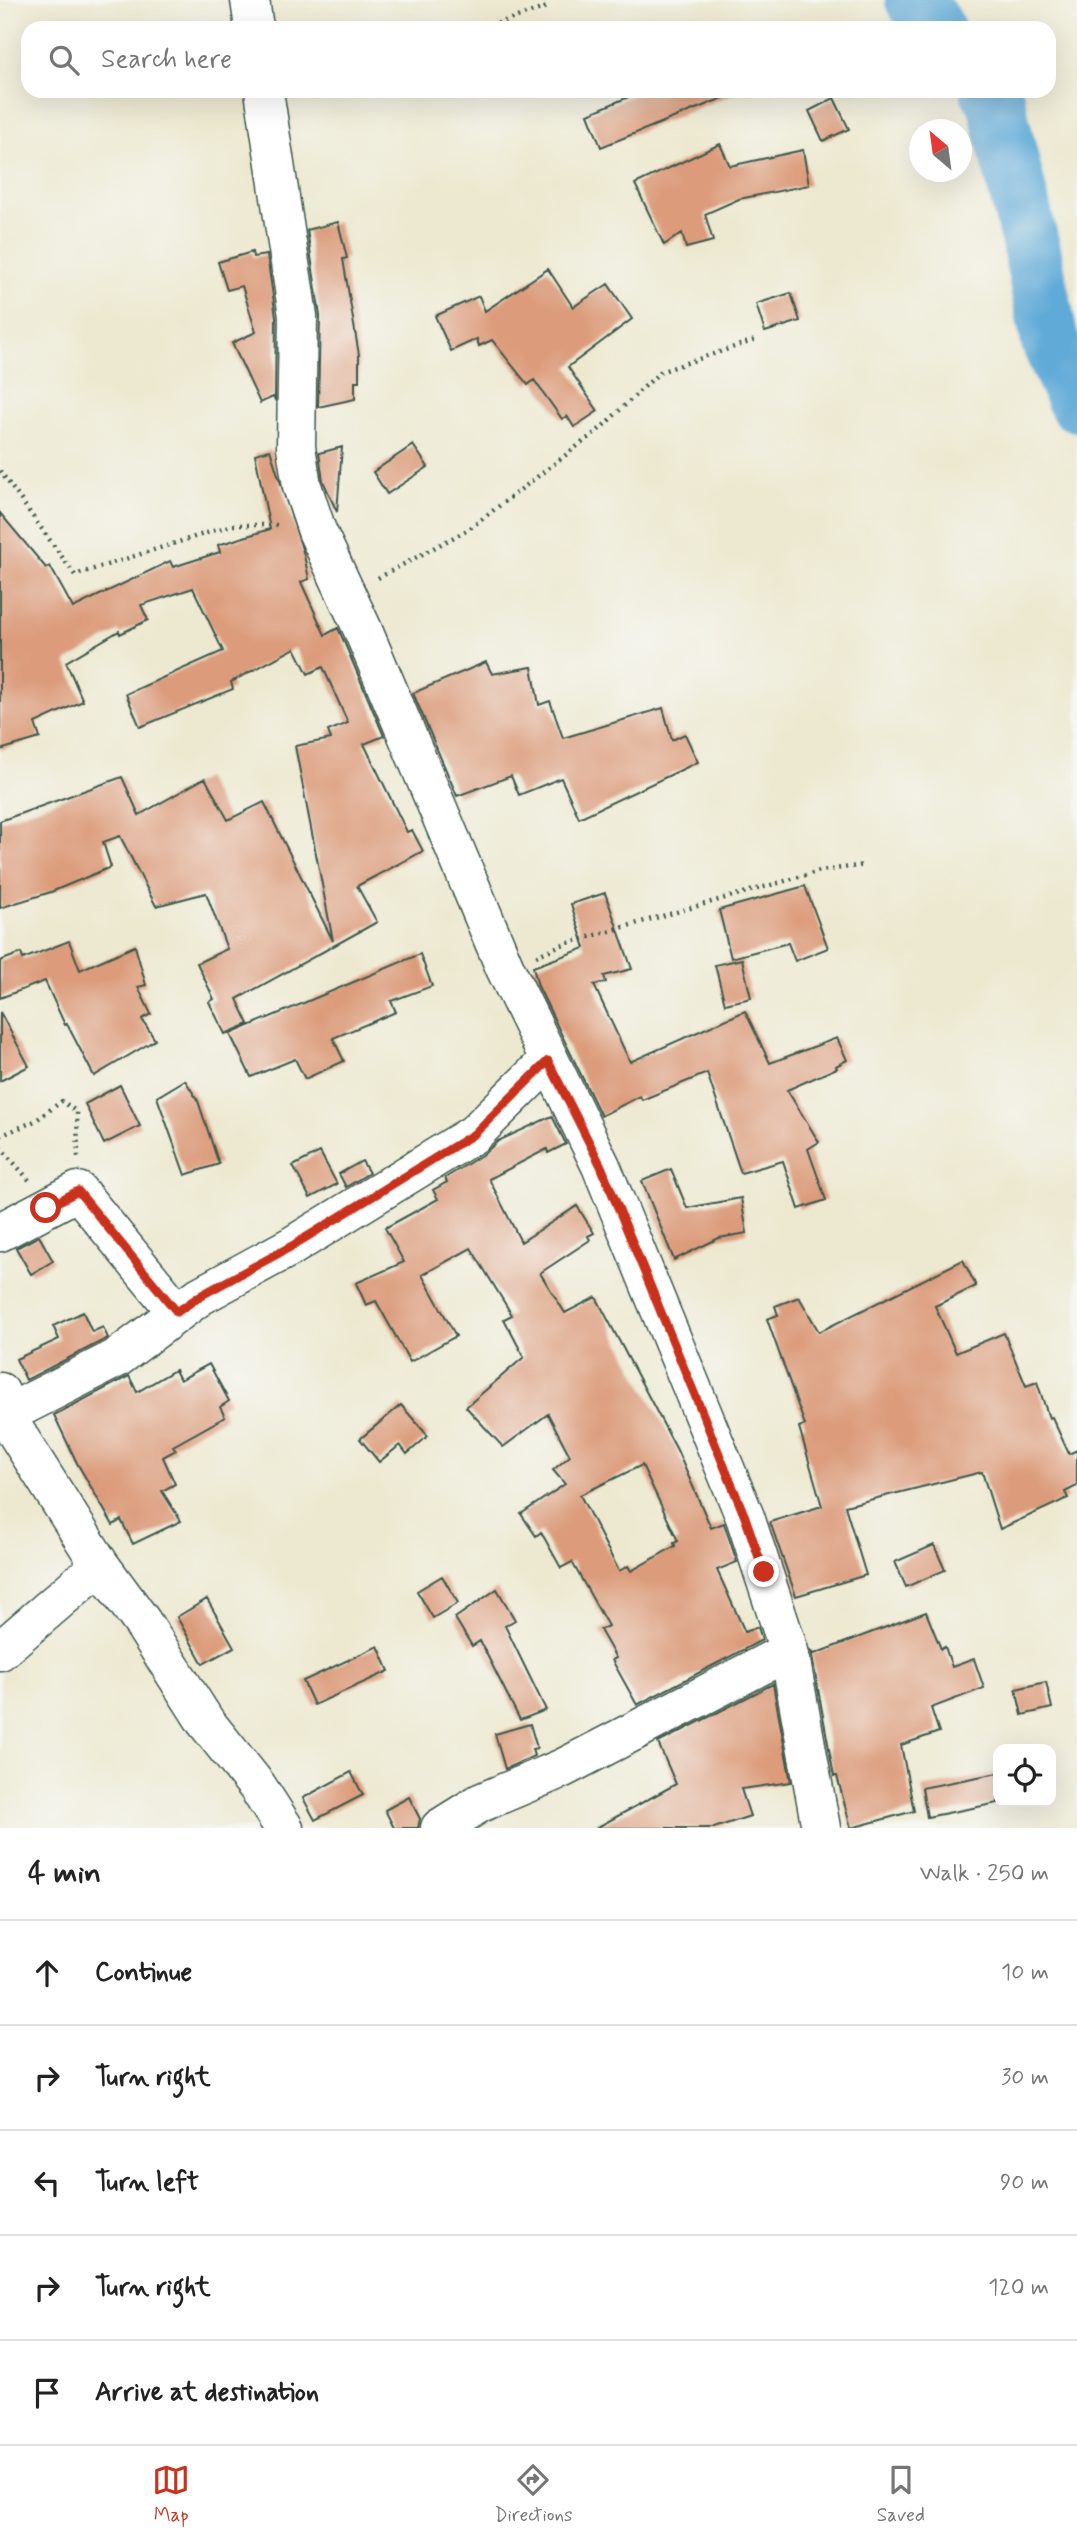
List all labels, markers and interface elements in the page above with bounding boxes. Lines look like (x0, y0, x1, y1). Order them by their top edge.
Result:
search box (21, 21, 1056, 98)
icon: search (45, 41, 83, 79)
text: Search here (101, 43, 232, 77)
north arrow (909, 119, 972, 182)
route start (30, 1192, 61, 1223)
route end (748, 1556, 779, 1587)
map controls (993, 1744, 1056, 1807)
button: locate (993, 1744, 1056, 1807)
text: 4 min (28, 1854, 101, 1893)
text: Walk · 250 m (920, 1859, 1049, 1889)
icon: ahead (28, 1954, 66, 1992)
text: Continue (95, 1956, 192, 1990)
text: 10 m (1001, 1958, 1049, 1988)
icon: right (28, 2059, 66, 2097)
text: Turn right (95, 2061, 211, 2095)
text: 30 m (1001, 2063, 1049, 2093)
icon: left (28, 2164, 66, 2202)
text: Turn left (95, 2166, 199, 2200)
text: 90 m (1000, 2168, 1049, 2198)
icon: right (28, 2269, 66, 2307)
text: Turn right (95, 2271, 211, 2305)
text: 120 m (988, 2273, 1049, 2303)
icon: arrive (28, 2374, 66, 2412)
text: Arrive at destination (95, 2376, 319, 2410)
tab: Map (152, 2461, 190, 2528)
tab: Directions (494, 2461, 573, 2528)
tab: Saved (877, 2461, 925, 2528)

